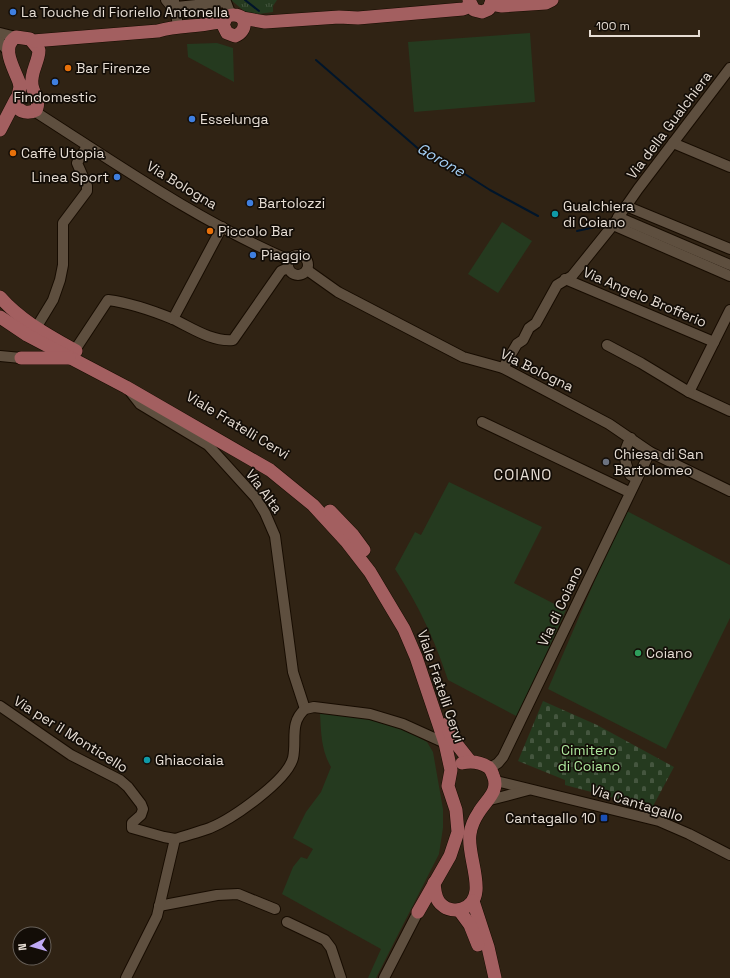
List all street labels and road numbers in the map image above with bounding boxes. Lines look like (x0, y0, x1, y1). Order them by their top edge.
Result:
street label: Via della Gualchiera (623, 67, 715, 183)
street label: Via Bologna (143, 157, 221, 213)
street label: Via Angelo Brofferio (580, 263, 710, 331)
street label: Via Bologna (497, 345, 577, 395)
street label: Viale Fratelli Cervi (183, 387, 293, 463)
street label: Via Alta (242, 466, 286, 516)
street label: Via di Coiano (534, 563, 586, 649)
street label: Viale Fratelli Cervi (413, 627, 469, 745)
street label: Via per il Monticello (10, 692, 132, 776)
street label: Via Cantagallo (588, 780, 686, 826)

